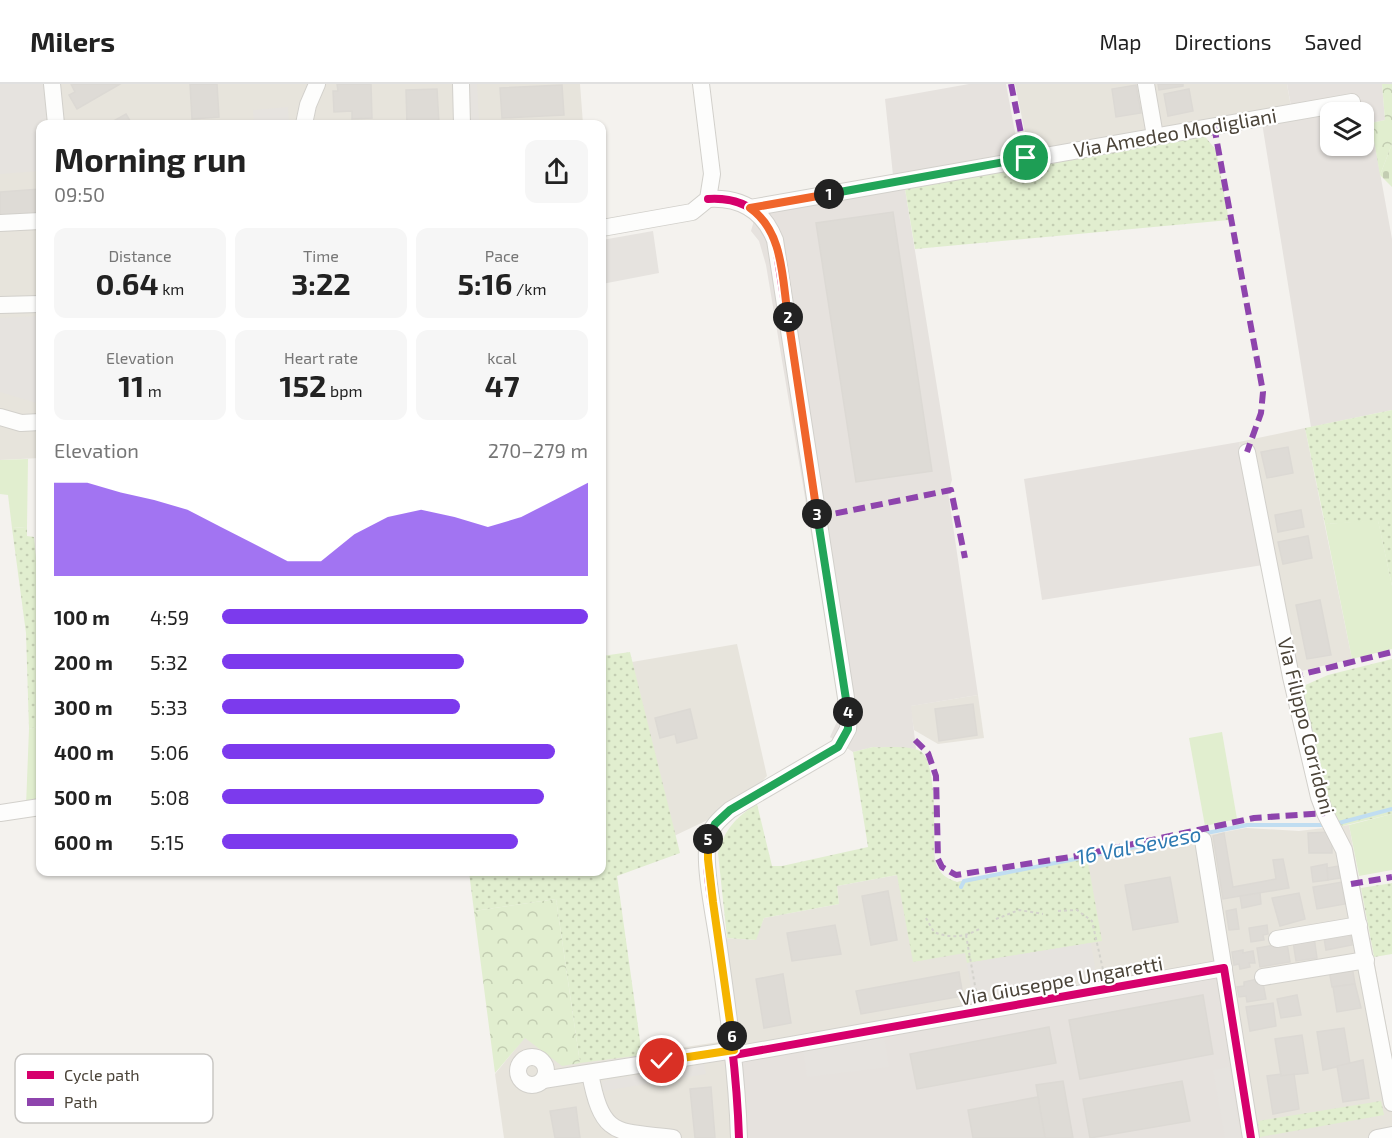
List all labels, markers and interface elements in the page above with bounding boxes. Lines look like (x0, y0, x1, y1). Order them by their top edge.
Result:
text: Milers (30, 24, 115, 58)
text: Map (1099, 29, 1142, 54)
text: Directions (1175, 29, 1271, 54)
text: Saved (1304, 29, 1362, 54)
street label: Via Amedeo Modigliani (1071, 102, 1278, 162)
map controls (1320, 102, 1374, 156)
button: layers (1320, 102, 1374, 156)
pin (1000, 132, 1051, 183)
text: Morning run (54, 139, 246, 179)
button: share (525, 140, 588, 203)
icon: arrive (1009, 141, 1042, 174)
pin: 1 (814, 179, 844, 209)
text: 09:50 (54, 182, 105, 206)
text: 1 (826, 184, 832, 203)
text: Distance (108, 246, 172, 265)
text: Time (303, 246, 339, 265)
text: Pace (485, 246, 519, 265)
text: 0.64 (96, 265, 159, 301)
text: 3:22 (291, 265, 351, 301)
text: 5:16 (458, 265, 512, 301)
text: km (159, 279, 184, 298)
text: /km (512, 279, 546, 298)
pin: 2 (773, 302, 803, 332)
text: 2 (783, 307, 793, 326)
text: Elevation (106, 348, 174, 367)
text: Heart rate (284, 348, 358, 367)
text: kcal (487, 348, 517, 367)
text: 11 (118, 367, 144, 403)
text: 152 (280, 367, 326, 403)
text: 47 (485, 367, 519, 403)
text: m (144, 381, 162, 400)
text: bpm (326, 381, 362, 400)
text: Elevation (54, 438, 139, 462)
text: 270–279 m (488, 438, 588, 462)
pin: 3 (802, 499, 832, 529)
text: 3 (812, 504, 822, 523)
text: 100 m (54, 605, 110, 629)
text: 4:59 (150, 605, 189, 629)
street label: Via Filippo Corridoni (1273, 635, 1341, 817)
text: 200 m (54, 650, 113, 674)
text: 5:32 (150, 650, 188, 674)
text: 300 m (54, 695, 113, 719)
text: 5:33 (150, 695, 188, 719)
pin: 4 (833, 697, 863, 727)
text: 4 (843, 702, 853, 721)
text: 400 m (54, 740, 114, 764)
text: 5:06 (150, 740, 189, 764)
text: 500 m (54, 785, 112, 809)
text: 5:08 (150, 785, 190, 809)
water label: 16 Val Seveso (1074, 820, 1203, 869)
pin: 5 (693, 824, 723, 854)
text: 5 (704, 829, 712, 848)
text: 600 m (54, 830, 113, 854)
text: 5:15 (150, 830, 184, 854)
street label: Via Giuseppe Ungaretti (957, 950, 1165, 1010)
pin: 6 (717, 1021, 747, 1051)
text: 6 (727, 1026, 737, 1045)
pin (636, 1035, 687, 1086)
icon: check (645, 1044, 678, 1077)
legend (15, 1054, 213, 1123)
text: Cycle path (64, 1065, 140, 1084)
text: Path (64, 1092, 98, 1111)

